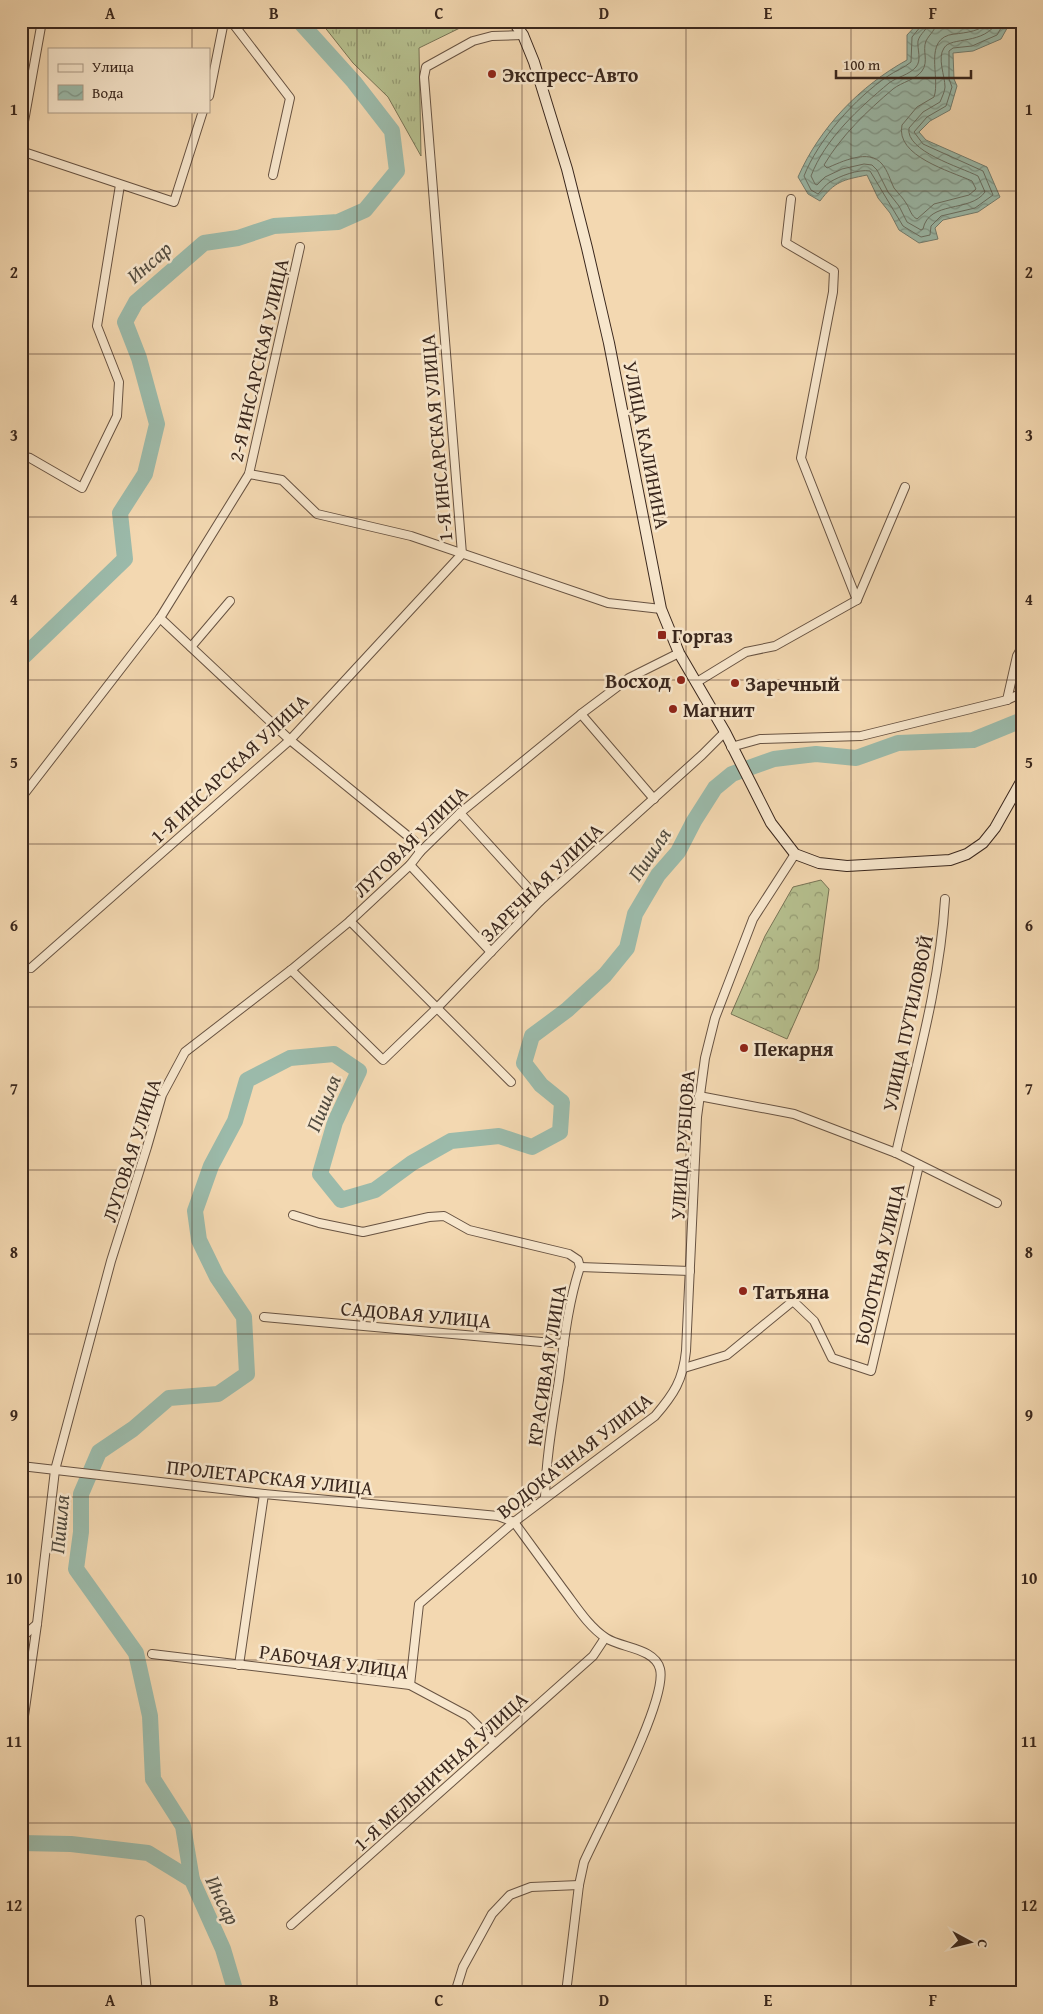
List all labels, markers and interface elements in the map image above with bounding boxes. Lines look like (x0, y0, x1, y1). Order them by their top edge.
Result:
text: A (105, 1, 116, 25)
text: B (269, 1, 279, 25)
text: C (434, 1, 444, 25)
text: D (599, 1, 609, 25)
text: E (764, 1, 773, 25)
text: F (929, 1, 937, 25)
legend (48, 48, 210, 112)
scale bar (836, 48, 970, 80)
text: 100 m (843, 54, 881, 75)
text: Улица (92, 56, 135, 77)
place label: Экспресс-Авто (502, 60, 639, 89)
marker: Экспресс-Авто (486, 68, 498, 80)
text: Вода (92, 82, 124, 103)
text: 1 (10, 97, 18, 121)
text: 1 (1025, 97, 1033, 121)
water label: Инсар (119, 233, 179, 291)
street label: 2-Я ИНСАРСКАЯ УЛИЦА (220, 255, 296, 465)
text: 2 (10, 260, 18, 284)
text: 2 (1025, 260, 1033, 284)
street label: 1-Я ИНСАРСКАЯ УЛИЦА (412, 333, 460, 543)
street label: УЛИЦА КАЛИНИНА (616, 359, 678, 531)
text: 3 (10, 423, 18, 447)
text: 3 (1025, 423, 1033, 447)
text: 4 (10, 587, 18, 611)
text: 4 (1025, 587, 1033, 611)
place label: Горгаз (672, 621, 733, 650)
marker: Горгаз (656, 629, 668, 641)
place label: Восход (605, 666, 671, 695)
place label: Заречный (745, 669, 840, 698)
marker: Восход (675, 674, 687, 686)
marker: Заречный (729, 677, 741, 689)
street label: 1-Я ИНСАРСКАЯ УЛИЦА (143, 686, 315, 850)
place label: Магнит (683, 695, 755, 724)
marker: Магнит (667, 703, 679, 715)
text: 5 (10, 750, 18, 774)
text: 5 (1025, 750, 1033, 774)
street label: ЛУГОВАЯ УЛИЦА (346, 779, 474, 903)
street label: ЗАРЕЧНАЯ УЛИЦА (473, 816, 609, 948)
water label: Пишля (620, 821, 678, 887)
text: 6 (10, 913, 18, 937)
text: 6 (1025, 913, 1033, 937)
street label: УЛИЦА ПУТИЛОВОЙ (874, 932, 940, 1114)
place label: Пекарня (754, 1034, 834, 1063)
marker: Пекарня (738, 1042, 750, 1054)
street label: УЛИЦА РУБЦОВА (662, 1069, 702, 1221)
water label: Пишля (298, 1070, 348, 1136)
street label: ЛУГОВАЯ УЛИЦА (94, 1074, 168, 1226)
text: 7 (10, 1076, 18, 1100)
text: 7 (1025, 1076, 1033, 1100)
street label: БОЛОТНАЯ УЛИЦА (846, 1181, 912, 1347)
text: 8 (10, 1240, 18, 1264)
text: 8 (1025, 1240, 1033, 1264)
place label: Татьяна (753, 1277, 830, 1306)
street label: КРАСИВАЯ УЛИЦА (519, 1282, 573, 1448)
marker: Татьяна (737, 1285, 749, 1297)
street label: САДОВАЯ УЛИЦА (340, 1293, 492, 1335)
street label: ВОДОКАЧНАЯ УЛИЦА (490, 1385, 658, 1525)
text: 9 (10, 1403, 18, 1427)
text: 9 (1025, 1403, 1033, 1427)
street label: ПРОЛЕТАРСКАЯ УЛИЦА (165, 1452, 375, 1502)
water label: Пишля (41, 1493, 77, 1555)
text: 10 (6, 1566, 22, 1590)
text: 10 (1021, 1566, 1037, 1590)
street label: РАБОЧАЯ УЛИЦА (258, 1636, 410, 1686)
street label: 1-Я МЕЛЬНИЧНАЯ УЛИЦА (346, 1685, 534, 1857)
text: 11 (6, 1729, 22, 1753)
text: 11 (1021, 1729, 1037, 1753)
water label: Инсар (198, 1870, 248, 1930)
text: 12 (6, 1893, 22, 1917)
text: 12 (1021, 1893, 1037, 1917)
north arrow (946, 1916, 996, 1966)
text: С (972, 1938, 993, 1949)
text: A (105, 1988, 116, 2012)
text: B (269, 1988, 279, 2012)
text: C (434, 1988, 444, 2012)
text: D (599, 1988, 609, 2012)
text: E (764, 1988, 773, 2012)
text: F (929, 1988, 937, 2012)

